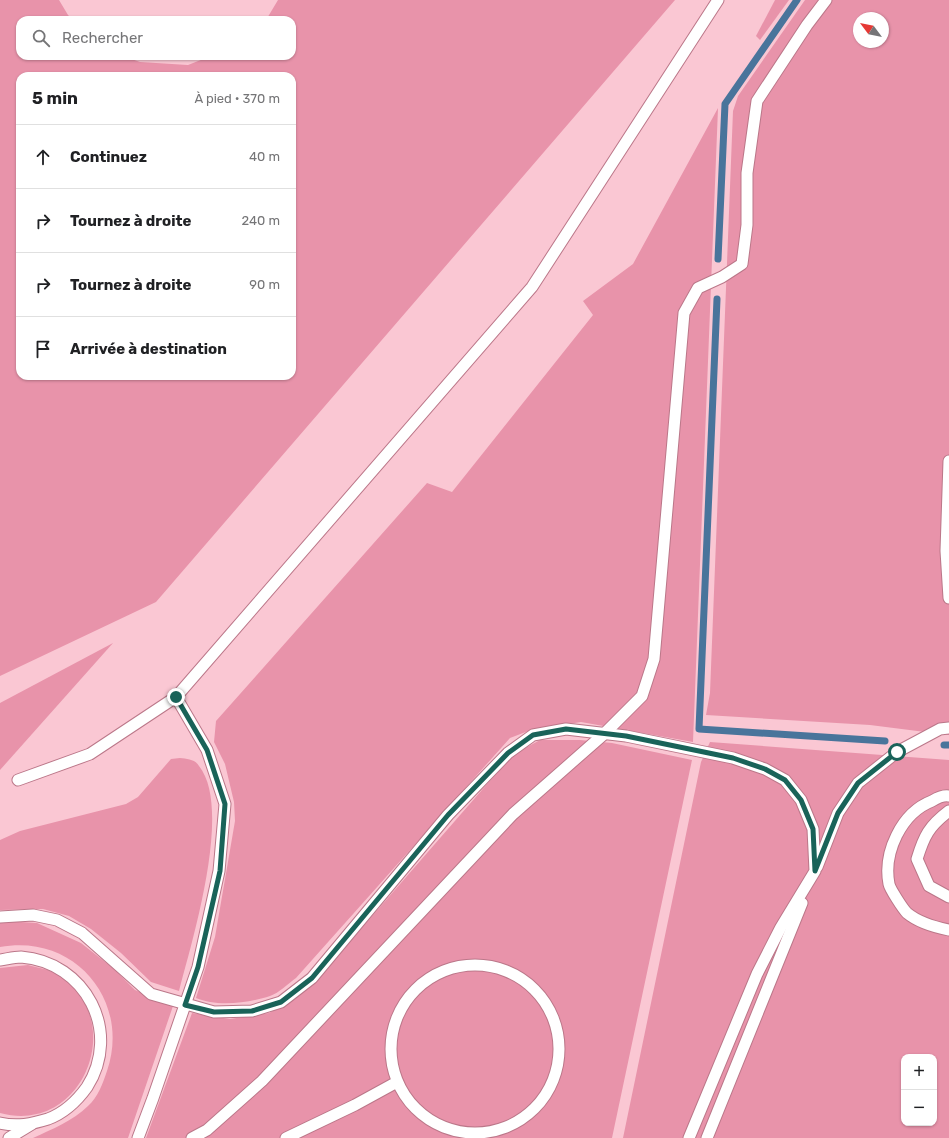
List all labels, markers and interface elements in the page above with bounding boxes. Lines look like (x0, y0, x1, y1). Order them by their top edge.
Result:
north arrow (853, 12, 889, 48)
search box (16, 16, 296, 60)
icon: search (30, 27, 52, 49)
text: Rechercher (62, 29, 143, 47)
text: 5 min (32, 88, 78, 108)
text: À pied · 370 m (194, 91, 280, 106)
icon: ahead (32, 146, 54, 168)
text: Continuez (70, 148, 147, 166)
text: 40 m (249, 149, 280, 164)
icon: right (32, 210, 54, 232)
text: Tournez à droite (70, 212, 191, 230)
text: 240 m (241, 213, 280, 228)
icon: right (32, 274, 54, 296)
text: Tournez à droite (70, 276, 191, 294)
text: 90 m (249, 277, 280, 292)
icon: arrive (32, 338, 54, 360)
text: Arrivée à destination (70, 340, 227, 358)
route end (167, 688, 185, 706)
route start (888, 743, 906, 761)
map controls (901, 1054, 937, 1126)
button: + (901, 1054, 937, 1090)
button: − (901, 1090, 937, 1126)

